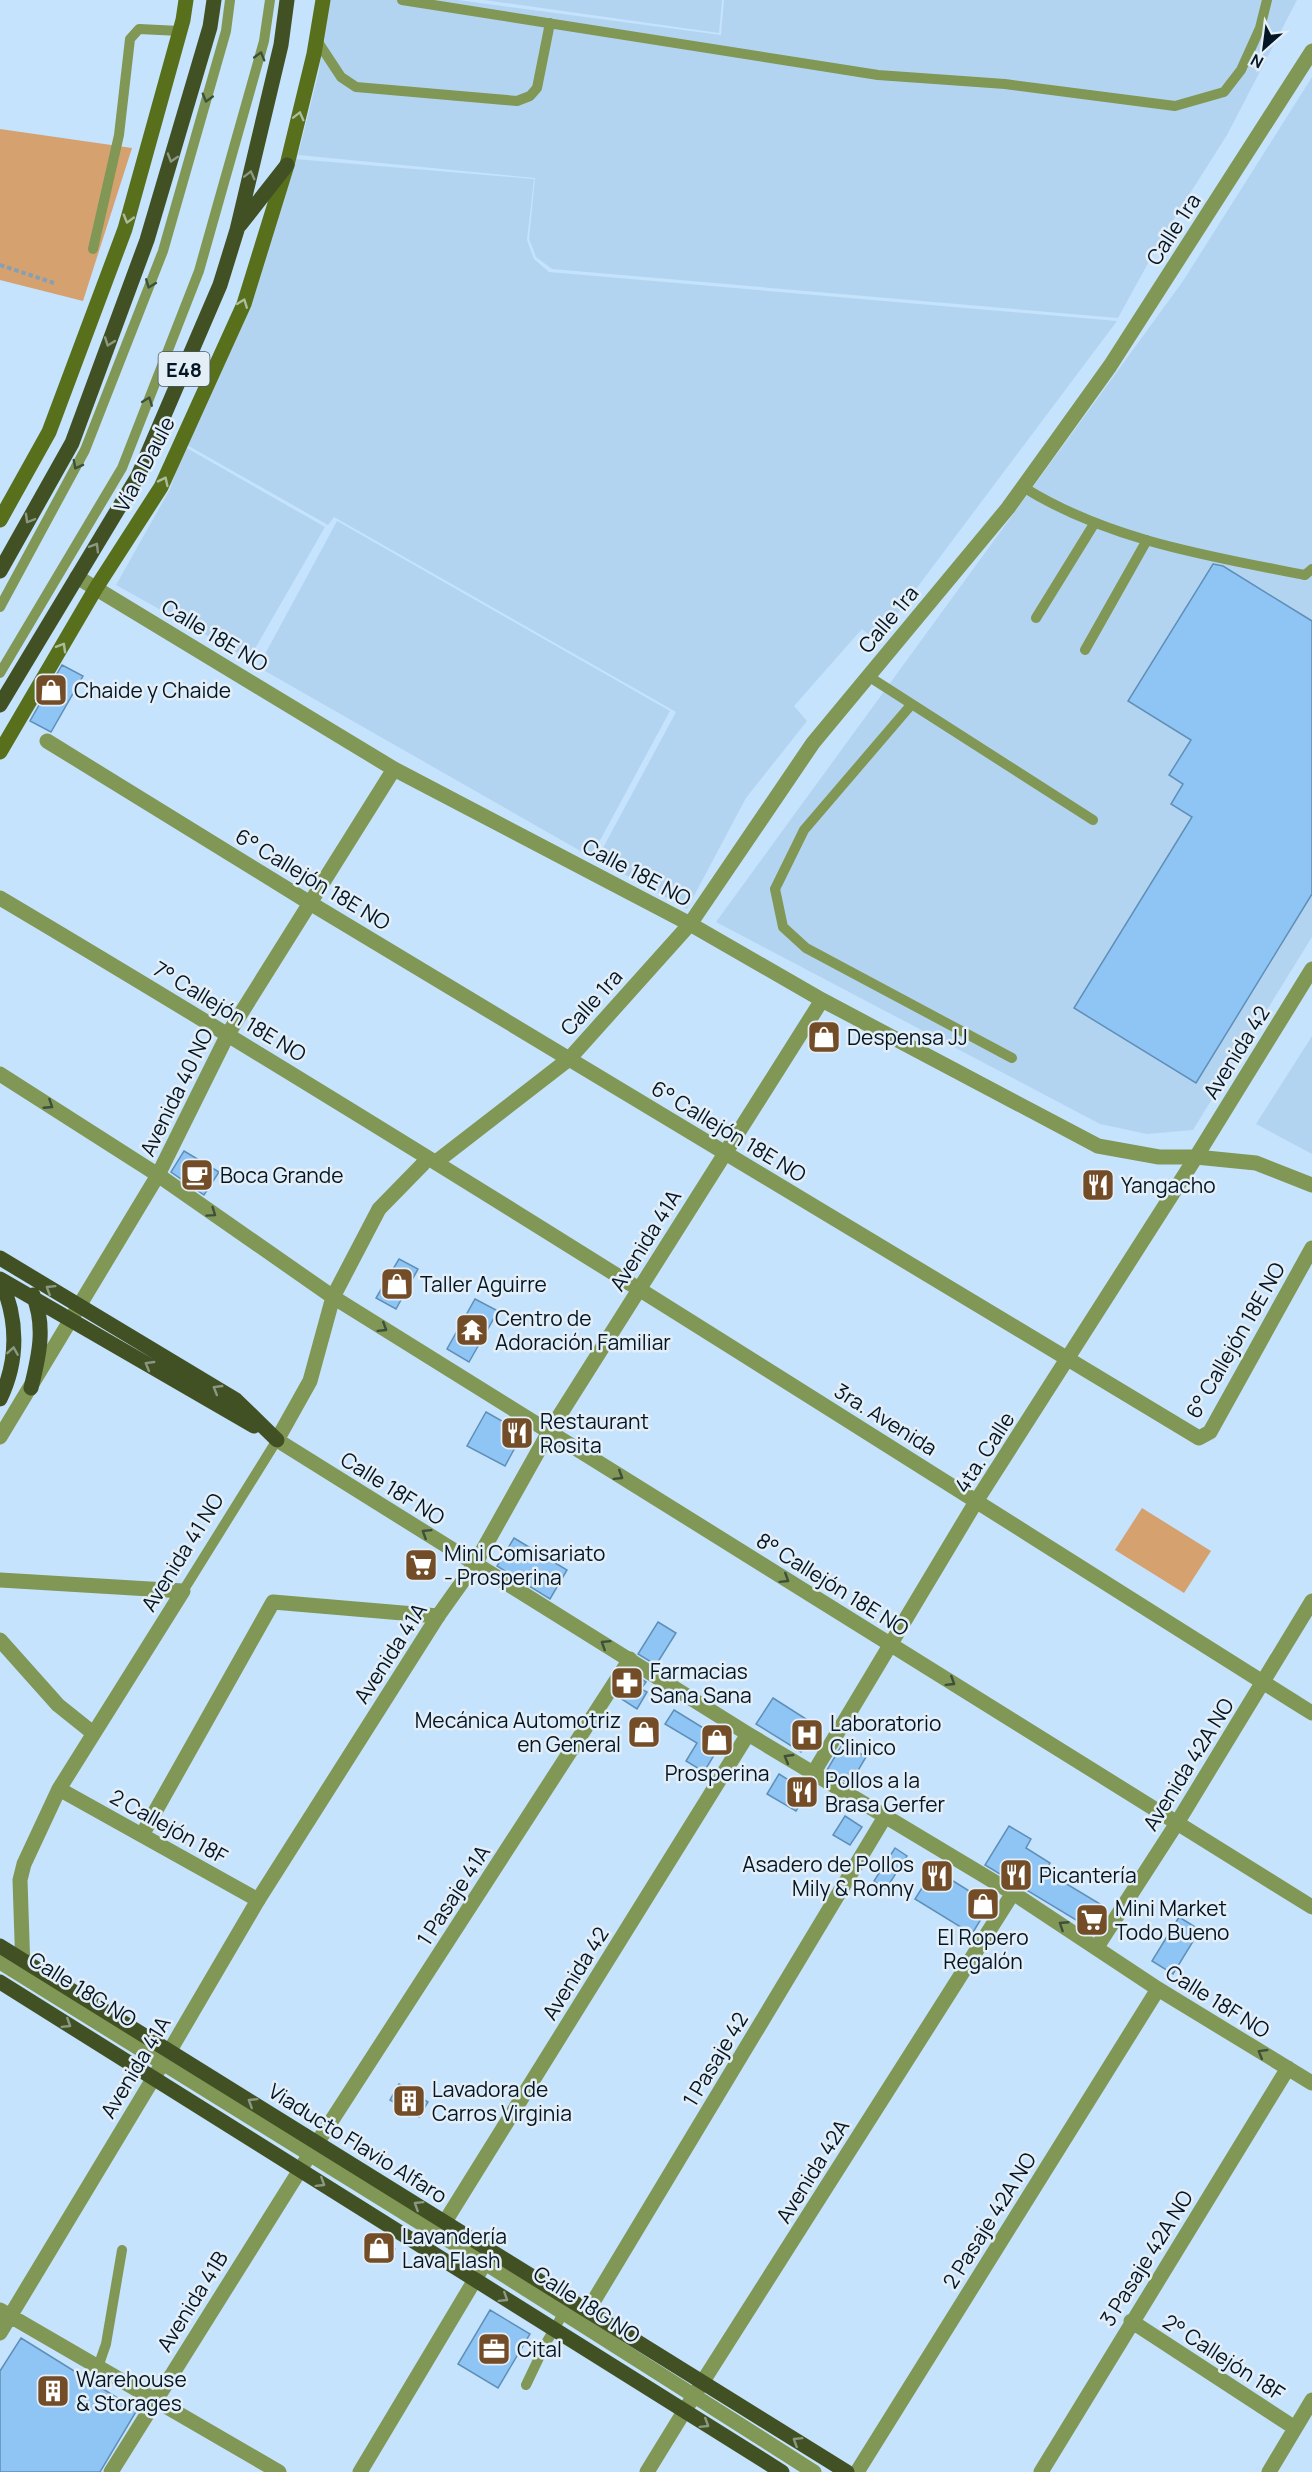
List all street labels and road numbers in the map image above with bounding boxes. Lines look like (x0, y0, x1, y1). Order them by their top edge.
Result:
street label: Calle 1ra (1139, 188, 1207, 270)
road number: E48 (158, 352, 210, 386)
street label: Vía a Daule (107, 411, 181, 517)
street label: Calle 1ra (852, 579, 924, 659)
street label: Calle 18E NO (157, 592, 273, 678)
street label: 6° Callejón 18E NO (230, 822, 396, 936)
street label: Calle 18E NO (578, 832, 696, 912)
street label: 7° Callejón 18E NO (148, 954, 312, 1068)
street label: Calle 1ra (554, 963, 628, 1041)
street label: Avenida 42 (1196, 1000, 1276, 1104)
street label: Avenida 40 NO (133, 1023, 219, 1161)
street label: 6° Callejón 18E NO (646, 1074, 812, 1188)
street label: Avenida 41A (603, 1184, 687, 1296)
street label: 6° Callejón 18E NO (1179, 1257, 1291, 1423)
street label: 3ra. Avenida (829, 1376, 943, 1462)
street label: 4ta. Calle (948, 1406, 1020, 1498)
street label: Calle 18F NO (336, 1445, 450, 1531)
street label: Avenida 41 NO (134, 1487, 230, 1617)
street label: 8° Callejón 18E NO (751, 1526, 915, 1642)
street label: Avenida 41A (347, 1597, 433, 1709)
street label: Avenida 42A NO (1136, 1692, 1240, 1836)
street label: 2 Callejón 18F (105, 1782, 233, 1870)
street label: 1 Pasaje 41A (410, 1839, 496, 1951)
street label: Avenida 42 (535, 1921, 615, 2025)
street label: Calle 18G NO (24, 1945, 142, 2033)
street label: Calle 18F NO (1161, 1958, 1275, 2044)
street label: 1 Pasaje 42 (676, 2007, 754, 2111)
street label: Avenida 41A (94, 2011, 176, 2123)
street label: Viaducto Flavio Alfaro (263, 2077, 453, 2209)
street label: Avenida 42A (769, 2114, 855, 2228)
street label: 2 Pasaje 42A NO (936, 2147, 1042, 2293)
street label: 3 Pasaje 42A NO (1093, 2185, 1199, 2331)
street label: Avenida 41B (150, 2245, 234, 2357)
street label: Calle 18G NO (528, 2259, 646, 2349)
street label: 2° Callejón 18F (1158, 2307, 1291, 2407)

